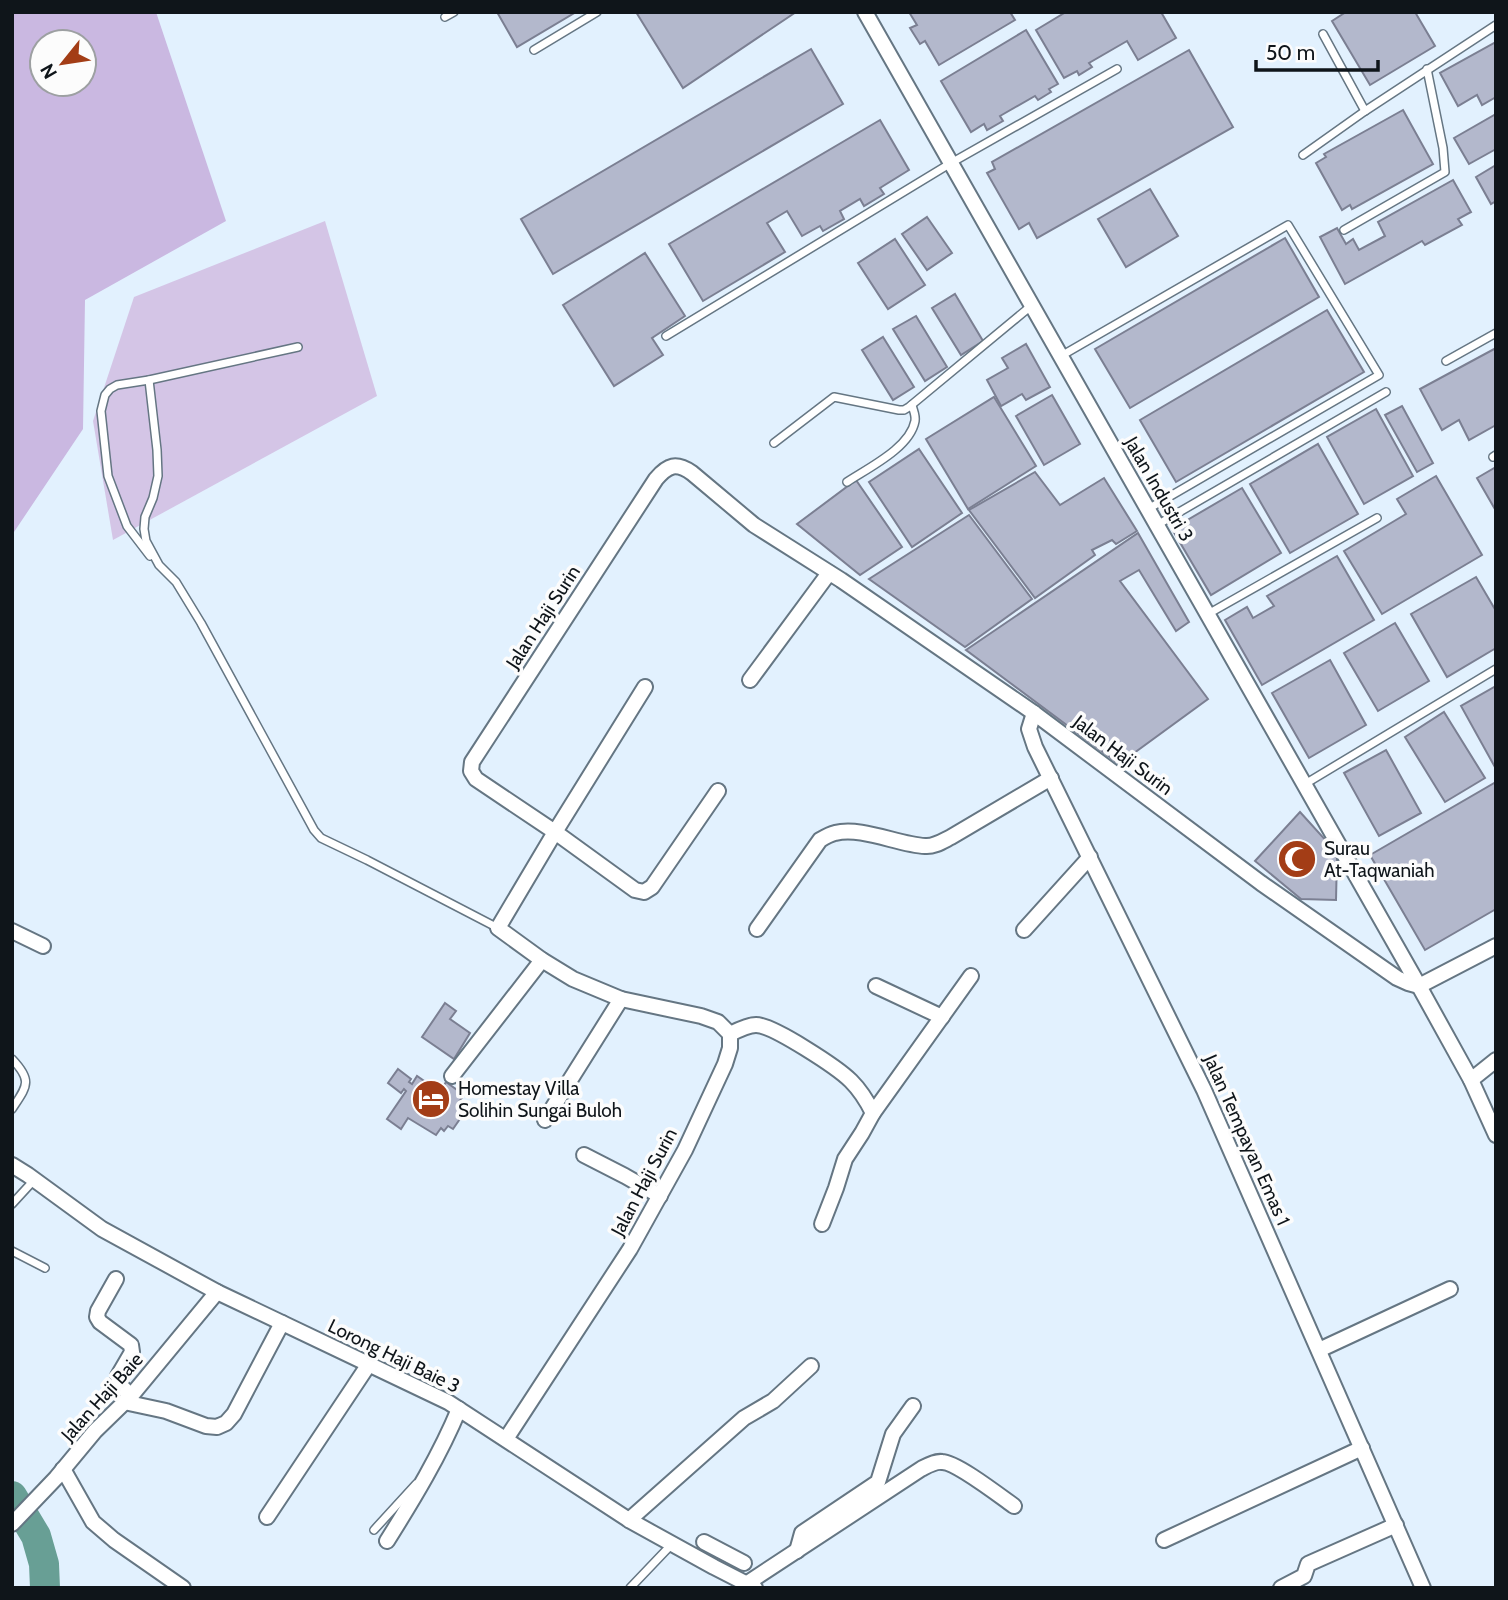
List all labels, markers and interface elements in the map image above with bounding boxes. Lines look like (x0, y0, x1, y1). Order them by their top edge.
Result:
north arrow (28, 28, 98, 98)
scale bar (1256, 28, 1378, 72)
text: 50 m (1266, 40, 1315, 65)
text: N (35, 60, 62, 83)
street label: Jalan Industri 3 (1119, 432, 1198, 545)
street label: Jalan Haji Surin (501, 561, 585, 674)
street label: Jalan Haji Surin (1068, 710, 1177, 800)
place label: Surau At-Taqwaniah (1324, 837, 1434, 882)
mosque icon: Surau At-Taqwaniah (1276, 838, 1318, 880)
street label: Jalan Tempayan Emas 1 (1199, 1050, 1295, 1229)
place label: Homestay Villa Solihin Sungai Buloh (458, 1077, 622, 1122)
hotel icon: Homestay Villa Solihin Sungai Buloh (410, 1078, 452, 1120)
street label: Jalan Haji Surin (606, 1124, 682, 1241)
street label: Lorong Haji Baie 3 (324, 1314, 464, 1398)
street label: Jalan Haji Baie (56, 1348, 148, 1447)

